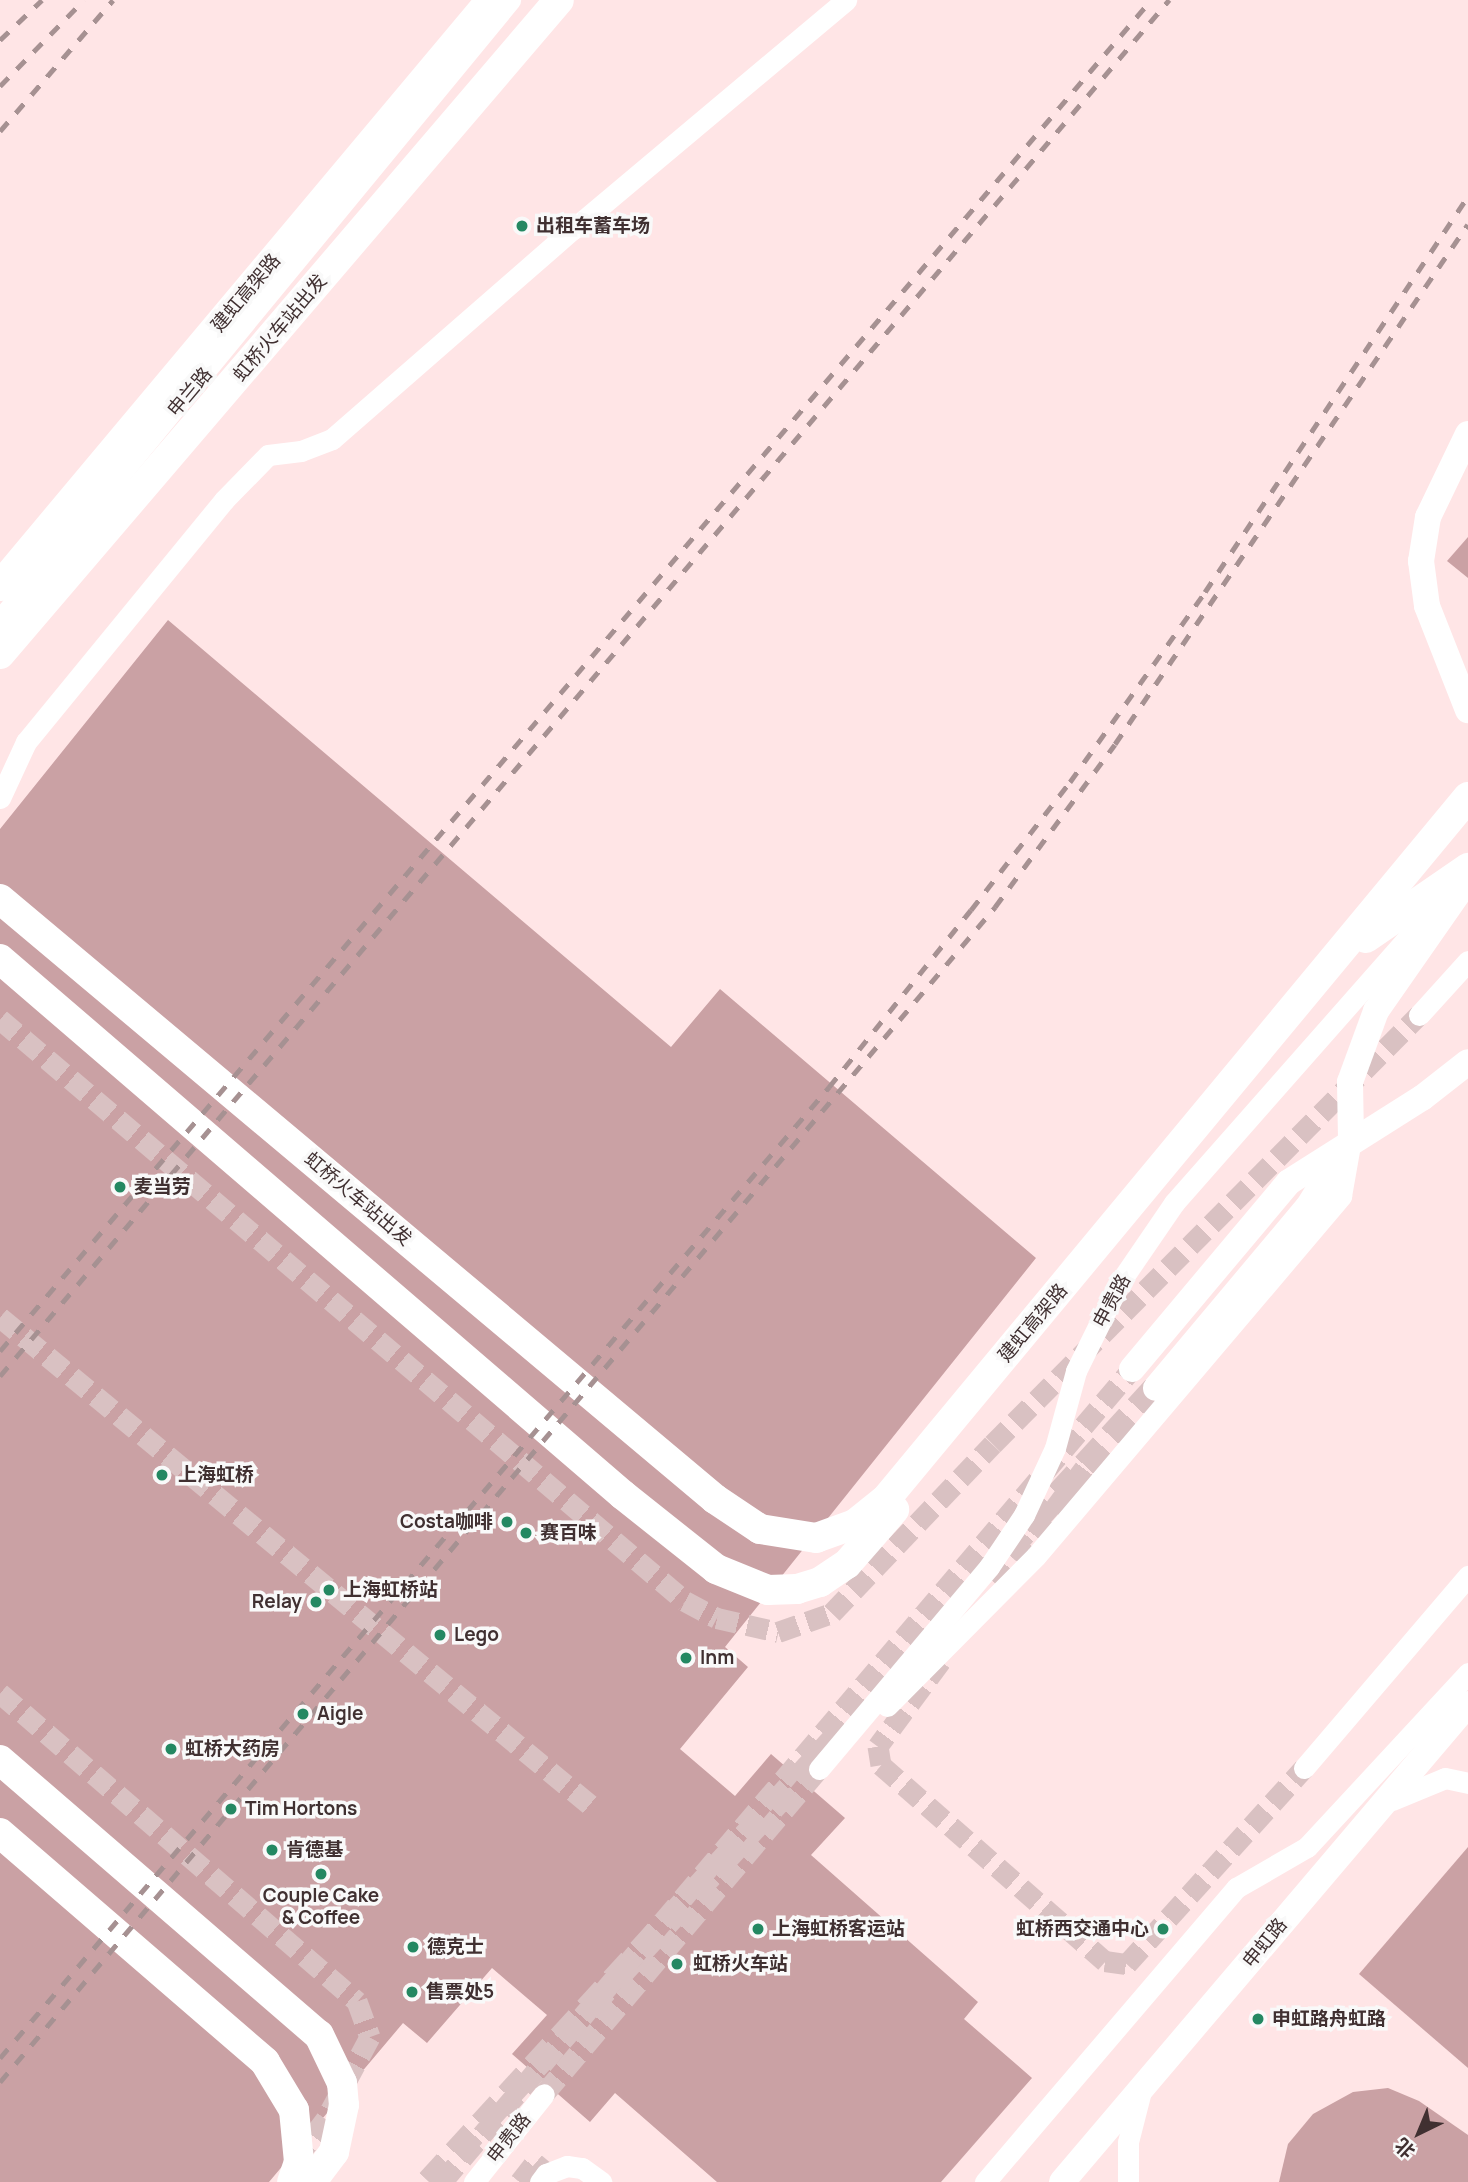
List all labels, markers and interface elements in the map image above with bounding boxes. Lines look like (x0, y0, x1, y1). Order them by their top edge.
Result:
place label: 出租车蓄车场 (536, 215, 650, 237)
marker: 出租车蓄车场 (514, 218, 530, 234)
street label: 建虹高架路 (207, 249, 285, 337)
street label: 虹桥火车站出发 (229, 270, 331, 386)
street label: 申兰路 (163, 363, 217, 421)
street label: 虹桥火车站出发 (300, 1148, 416, 1250)
place label: 麦当劳 (134, 1176, 191, 1198)
marker: 麦当劳 (112, 1179, 128, 1195)
street label: 申贵路 (1089, 1270, 1135, 1332)
street label: 建虹高架路 (994, 1279, 1072, 1367)
place label: 上海虹桥 (178, 1464, 254, 1486)
marker: 上海虹桥 (152, 1465, 172, 1485)
place label: Costa咖啡 (400, 1511, 493, 1533)
marker: Costa咖啡 (499, 1514, 515, 1530)
place label: 赛百味 (540, 1522, 597, 1544)
marker: 赛百味 (518, 1525, 534, 1541)
place label: 上海虹桥站 (343, 1579, 438, 1601)
marker: 上海虹桥站 (321, 1582, 337, 1598)
place label: Relay (252, 1591, 302, 1613)
marker: Relay (308, 1594, 324, 1610)
place label: Lego (454, 1624, 499, 1646)
marker: Lego (432, 1627, 448, 1643)
place label: Inm (700, 1647, 734, 1669)
marker: Inm (678, 1650, 694, 1666)
place label: Aigle (317, 1703, 364, 1725)
marker: Aigle (295, 1706, 311, 1722)
place label: 虹桥大药房 (185, 1738, 280, 1760)
marker: 虹桥大药房 (163, 1741, 179, 1757)
place label: Tim Hortons (245, 1798, 357, 1820)
marker: Tim Hortons (223, 1801, 239, 1817)
place label: 肯德基 (286, 1839, 343, 1861)
marker: 肯德基 (264, 1842, 280, 1858)
marker: Couple Cake & Coffee (313, 1866, 329, 1882)
place label: Couple Cake & Coffee (263, 1885, 379, 1929)
street label: 申虹路 (1238, 1914, 1292, 1972)
place label: 上海虹桥客运站 (772, 1918, 905, 1940)
place label: 虹桥西交通中心 (1016, 1918, 1149, 1940)
marker: 上海虹桥客运站 (750, 1921, 766, 1937)
marker: 虹桥西交通中心 (1155, 1921, 1171, 1937)
place label: 德克士 (427, 1936, 484, 1958)
marker: 德克士 (405, 1939, 421, 1955)
place label: 虹桥火车站 (693, 1953, 788, 1975)
marker: 虹桥火车站 (667, 1954, 687, 1974)
place label: 售票处5 (426, 1981, 494, 2003)
marker: 售票处5 (404, 1984, 420, 2000)
place label: 申虹路舟虹路 (1272, 2008, 1386, 2030)
marker: 申虹路舟虹路 (1250, 2011, 1266, 2027)
north arrow (1384, 2098, 1454, 2168)
street label: 申贵路 (482, 2109, 536, 2167)
text: 北 (1389, 2132, 1421, 2164)

